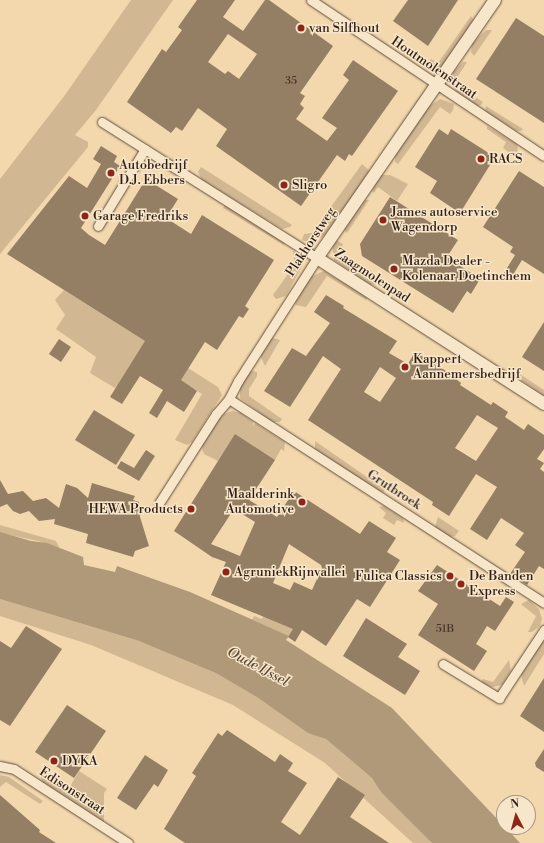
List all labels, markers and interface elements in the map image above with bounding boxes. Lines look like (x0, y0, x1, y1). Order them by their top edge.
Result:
place label: van Silfhout (309, 20, 380, 36)
marker: van Silfhout (296, 23, 306, 33)
street label: Houtmolenstraat (388, 33, 480, 103)
house number: 35 (285, 74, 297, 88)
place label: RACS (489, 151, 522, 167)
marker: RACS (476, 154, 486, 164)
place label: Autobedrijf D.J. Ebbers (119, 158, 187, 189)
marker: Autobedrijf D.J. Ebbers (106, 168, 116, 178)
place label: Sligro (292, 177, 327, 193)
marker: Sligro (279, 180, 289, 190)
street label: Plakhorstweg (283, 204, 339, 280)
place label: James autoservice Wagendorp (391, 205, 497, 236)
place label: Garage Fredriks (93, 208, 188, 224)
marker: Garage Fredriks (80, 211, 90, 221)
marker: James autoservice Wagendorp (378, 215, 388, 225)
street label: Zaagmolenpad (331, 246, 413, 306)
place label: Mazda Dealer - Kolenaar Doetinchem (402, 254, 531, 285)
marker: Mazda Dealer - Kolenaar Doetinchem (389, 264, 399, 274)
place label: Kappert Aannemersbedrijf (413, 352, 520, 383)
marker: Kappert Aannemersbedrijf (400, 362, 410, 372)
street label: Grutbroek (364, 467, 424, 513)
place label: Maalderink Automotive (226, 487, 294, 518)
marker: Maalderink Automotive (297, 497, 307, 507)
place label: HEWA Products (88, 501, 183, 517)
marker: HEWA Products (186, 504, 196, 514)
place label: AgruniekRijnvallei (234, 564, 346, 580)
marker: AgruniekRijnvallei (221, 567, 231, 577)
place label: Fulica Classics (355, 568, 442, 584)
place label: De Banden Express (469, 569, 534, 600)
marker: Fulica Classics (445, 571, 455, 581)
marker: De Banden Express (456, 579, 466, 589)
house number: 51B (436, 622, 454, 636)
water label: Oude IJssel (224, 644, 292, 690)
place label: DYKA (62, 753, 98, 769)
marker: DYKA (49, 756, 59, 766)
street label: Edisonstraat (36, 764, 108, 818)
north arrow (496, 795, 536, 835)
text: N (510, 797, 520, 811)

